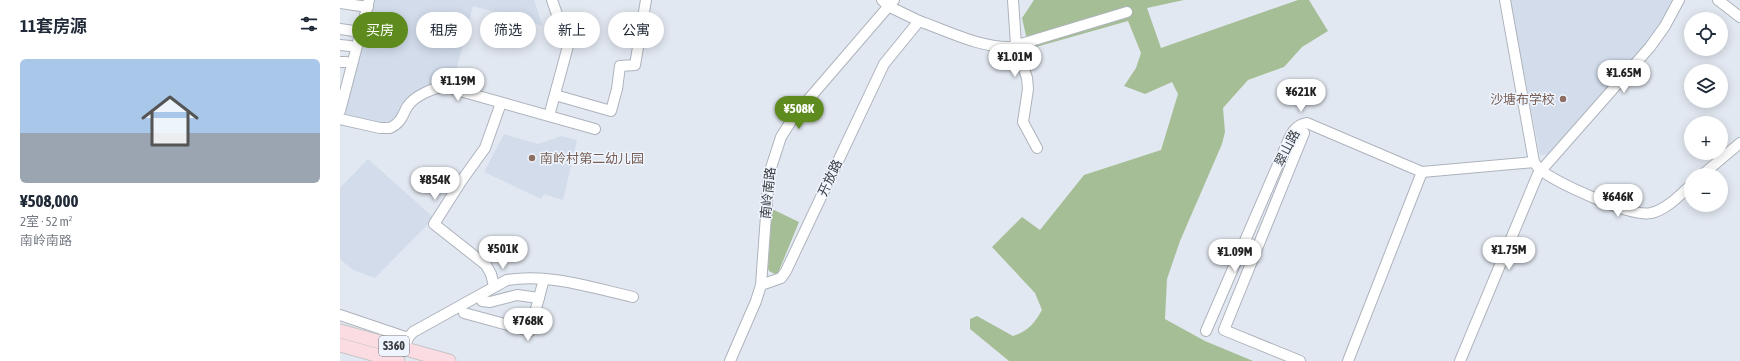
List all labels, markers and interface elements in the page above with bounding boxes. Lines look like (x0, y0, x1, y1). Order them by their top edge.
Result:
chip: 买房 (352, 12, 408, 48)
chip: 租房 (416, 12, 472, 48)
chip: 筛选 (480, 12, 536, 48)
chip: 新上 (544, 12, 600, 48)
chip: 公寓 (608, 12, 664, 48)
map controls (1684, 12, 1728, 212)
button: locate (1684, 12, 1728, 56)
icon: filters (298, 13, 320, 35)
text: 11套房源 (20, 16, 87, 36)
pin: ¥1.01M (982, 44, 1048, 78)
text: ¥1.01M (997, 49, 1033, 64)
pin: ¥1.65M (1591, 60, 1657, 94)
button: layers (1684, 64, 1728, 108)
text: ¥1.65M (1606, 65, 1642, 80)
pin: ¥1.19M (425, 68, 491, 102)
text: ¥1.19M (440, 73, 476, 88)
pin: ¥621K (1273, 79, 1329, 113)
text: ¥621K (1286, 84, 1316, 99)
icon: home (134, 85, 206, 157)
place label: 沙塘布学校 (1490, 92, 1555, 107)
marker: 沙塘布学校 (1558, 94, 1568, 104)
pin: ¥508K (771, 96, 827, 130)
text: ¥508K (784, 101, 814, 116)
button: + (1684, 116, 1728, 160)
street label: 翠山路 (1271, 127, 1303, 169)
place label: 南岭村第二幼儿园 (540, 151, 644, 166)
marker: 南岭村第二幼儿园 (527, 153, 537, 163)
street label: 开放路 (815, 157, 845, 199)
street label: 南岭南路 (758, 166, 778, 220)
pin: ¥854K (407, 167, 463, 201)
button: − (1684, 168, 1728, 212)
text: ¥854K (420, 172, 450, 187)
pin: ¥646K (1590, 184, 1646, 218)
text: ¥646K (1603, 189, 1633, 204)
text: ¥508,000 (20, 191, 79, 211)
text: 2室 · 52 m² (20, 214, 72, 229)
text: 南岭南路 (20, 233, 72, 248)
pin: ¥501K (475, 236, 531, 270)
pin: ¥1.75M (1476, 237, 1542, 271)
pin: ¥1.09M (1202, 239, 1268, 273)
text: ¥501K (488, 241, 518, 256)
text: ¥1.75M (1491, 242, 1527, 257)
text: ¥1.09M (1217, 244, 1253, 259)
pin: ¥768K (500, 308, 556, 342)
text: ¥768K (513, 313, 543, 328)
road number: S360 (379, 336, 409, 356)

